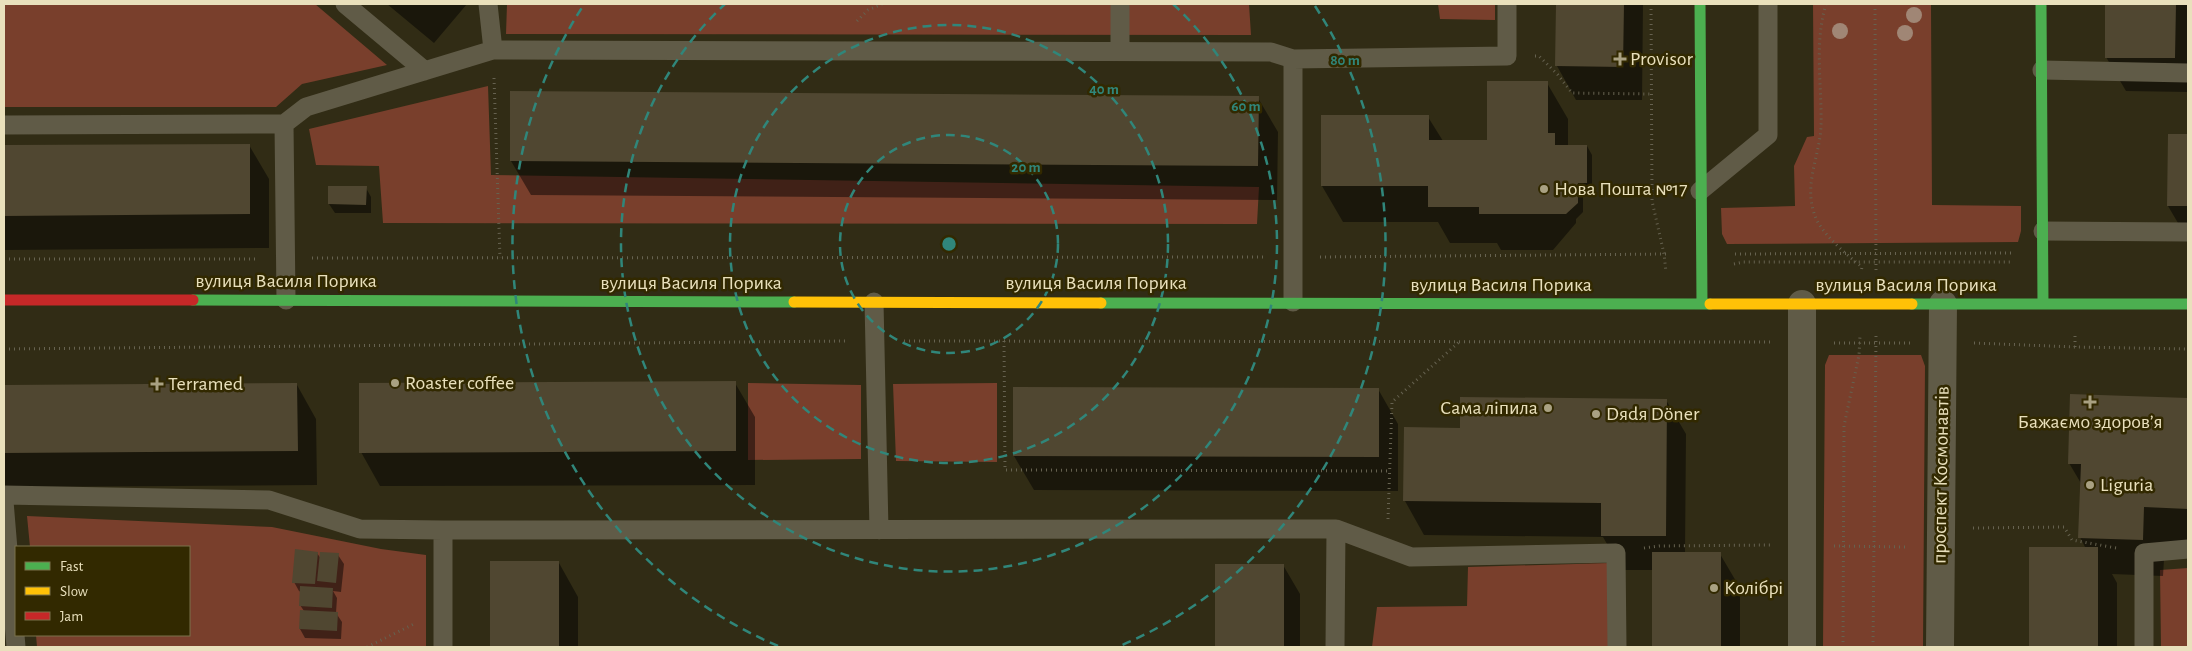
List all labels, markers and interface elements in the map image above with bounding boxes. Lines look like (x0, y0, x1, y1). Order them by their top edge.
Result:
place label: Provisor (1630, 49, 1693, 69)
text: 80 m (1330, 53, 1360, 68)
marker: Provisor (1614, 53, 1626, 65)
text: 40 m (1089, 82, 1119, 97)
text: 60 m (1231, 99, 1261, 114)
text: 20 m (1011, 160, 1041, 175)
place label: Нова Пошта №17 (1554, 179, 1688, 199)
marker: Нова Пошта №17 (1538, 183, 1550, 195)
centre of rings (940, 235, 958, 253)
street label: вулиця Василя Порика (195, 271, 377, 291)
street label: вулиця Василя Порика (600, 273, 782, 293)
street label: вулиця Василя Порика (1005, 273, 1187, 293)
street label: вулиця Василя Порика (1410, 275, 1592, 295)
street label: вулиця Василя Порика (1815, 275, 1997, 295)
place label: Roaster coffee (405, 373, 514, 393)
place label: Terramed (168, 374, 243, 394)
marker: Terramed (150, 377, 164, 391)
marker: Roaster coffee (389, 377, 401, 389)
street label: проспект Космонавтів (1929, 386, 1953, 564)
marker: Бажаємо здоровʼя (2084, 396, 2096, 408)
place label: Сама ліпила (1440, 398, 1538, 418)
marker: Сама ліпила (1542, 402, 1554, 414)
place label: Dяdя Döner (1606, 404, 1700, 424)
marker: Dяdя Döner (1590, 408, 1602, 420)
place label: Бажаємо здоровʼя (2017, 412, 2163, 432)
place label: Liguria (2100, 475, 2153, 495)
marker: Liguria (2084, 479, 2096, 491)
legend (15, 546, 190, 636)
text: Fast (60, 559, 84, 574)
place label: Колібрі (1724, 578, 1783, 598)
marker: Колібрі (1708, 582, 1720, 594)
text: Slow (60, 584, 88, 599)
text: Jam (60, 609, 83, 624)

